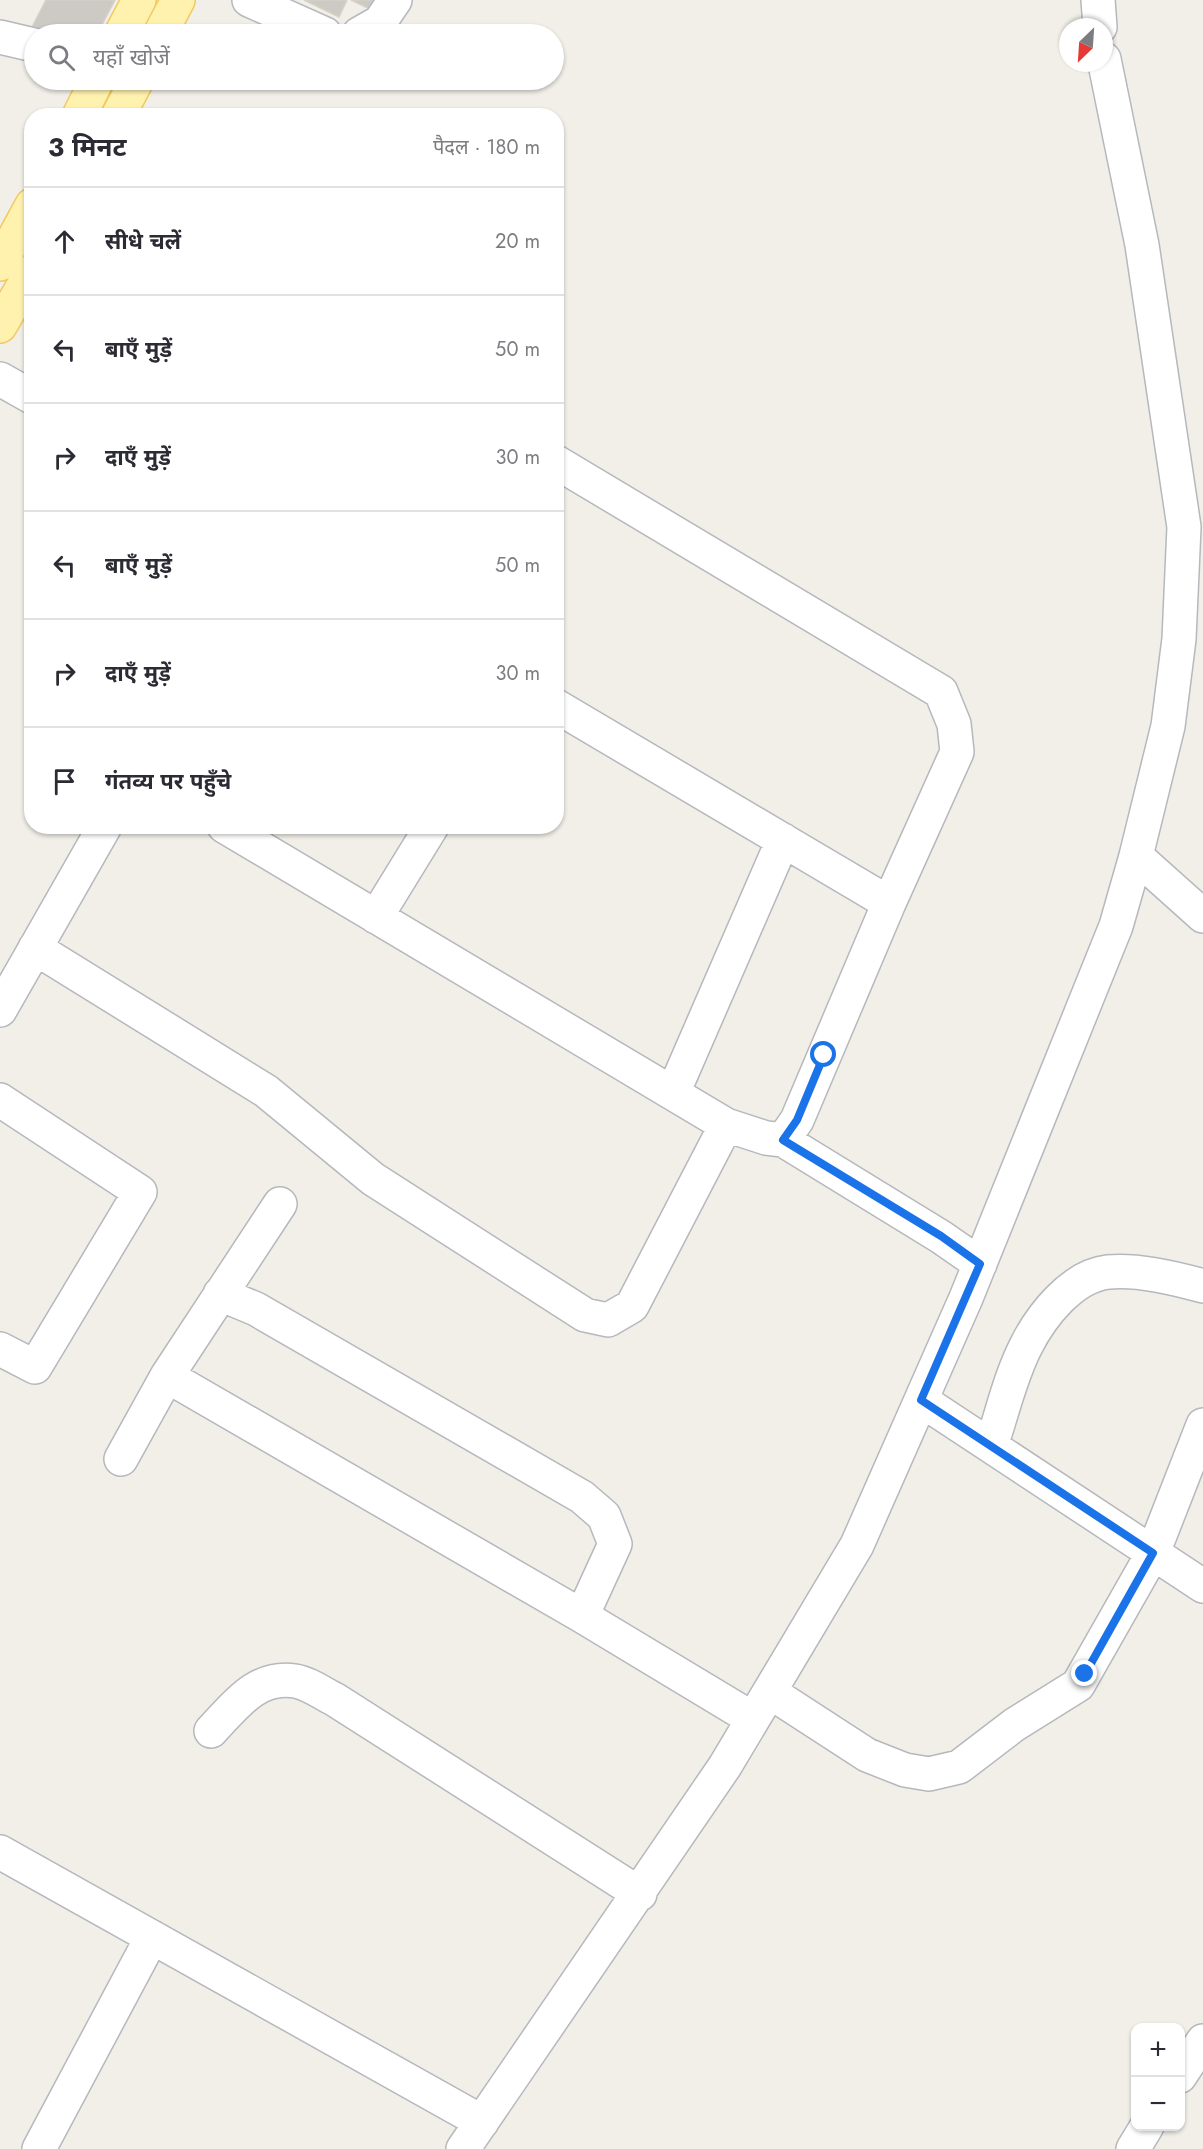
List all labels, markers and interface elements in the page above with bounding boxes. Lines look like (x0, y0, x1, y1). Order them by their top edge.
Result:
north arrow (1059, 18, 1113, 72)
search box (24, 24, 564, 90)
icon: search (45, 41, 78, 74)
text: यहाँ खोजें (93, 41, 170, 73)
text: 3 मिनट (48, 128, 127, 166)
text: पैदल · 180 m (433, 133, 540, 162)
icon: ahead (48, 225, 81, 258)
text: सीधे चलें (105, 225, 181, 257)
text: 20 m (495, 227, 540, 256)
icon: left (48, 333, 81, 366)
text: बाएँ मुड़ें (105, 333, 172, 365)
text: 50 m (495, 335, 540, 364)
icon: right (48, 441, 81, 474)
text: दाएँ मुड़ें (105, 441, 171, 473)
text: 30 m (495, 443, 540, 472)
icon: left (48, 549, 81, 582)
text: बाएँ मुड़ें (105, 549, 172, 581)
text: 50 m (495, 551, 540, 580)
icon: right (48, 657, 81, 690)
text: दाएँ मुड़ें (105, 657, 171, 689)
text: 30 m (495, 659, 540, 688)
icon: arrive (48, 765, 81, 798)
text: गंतव्य पर पहुँचे (105, 765, 231, 797)
route start (810, 1041, 836, 1067)
route end (1071, 1660, 1097, 1686)
map controls (1131, 2023, 1185, 2131)
button: + (1131, 2023, 1185, 2077)
button: − (1131, 2077, 1185, 2131)

